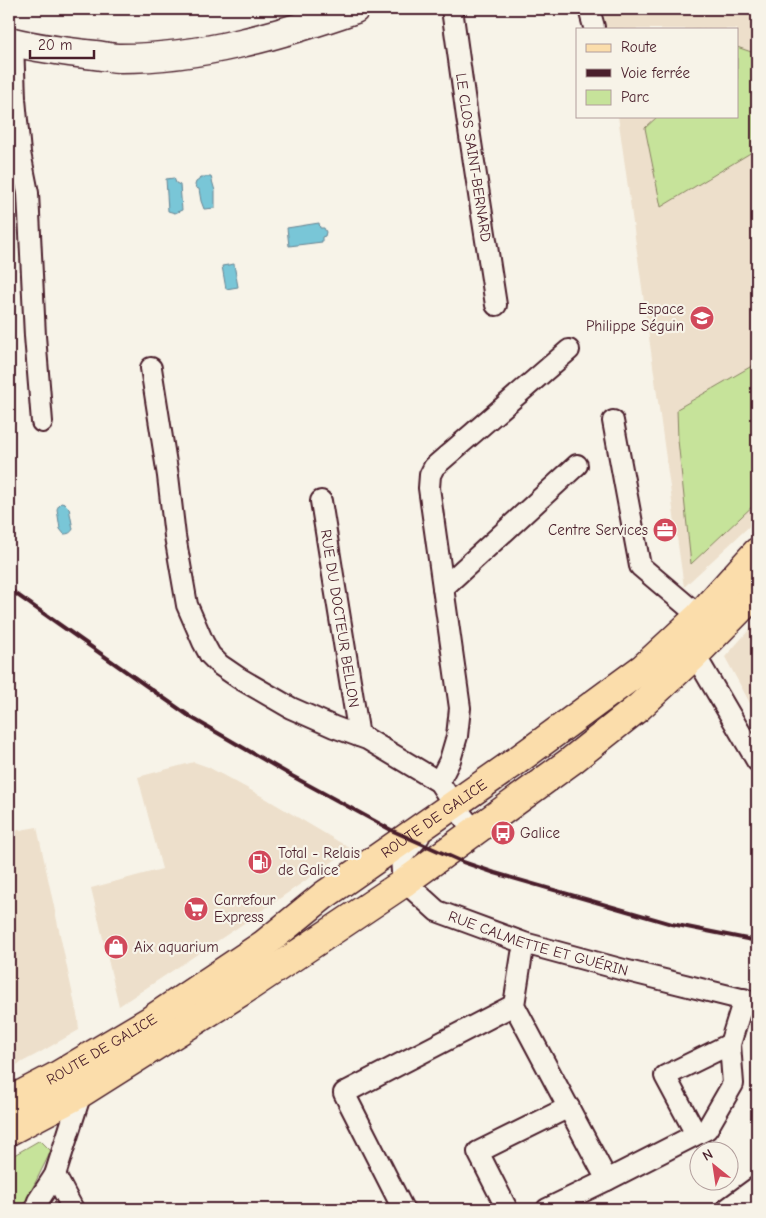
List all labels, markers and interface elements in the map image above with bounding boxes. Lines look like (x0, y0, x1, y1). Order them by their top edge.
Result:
scale bar (30, 28, 94, 60)
legend (576, 28, 738, 118)
text: 20 m (38, 36, 72, 54)
text: Route (621, 38, 657, 56)
text: Voie ferrée (621, 64, 690, 82)
street label: LE CLOS SAINT-BERNARD (452, 72, 495, 243)
text: Parc (621, 88, 649, 106)
place label: Espace Philippe Séguin (586, 300, 684, 335)
school or university icon: Espace Philippe Séguin (689, 305, 715, 331)
office icon: Centre Services (652, 517, 678, 543)
place label: Centre Services (548, 521, 648, 539)
street label: RUE DU DOCTEUR BELLON (317, 528, 363, 709)
street label: ROUTE DE GALICE (377, 775, 490, 862)
bus stop icon: Galice (490, 820, 516, 846)
place label: Galice (520, 824, 560, 842)
place label: Total - Relais de Galice (278, 844, 360, 879)
fuel station icon: Total - Relais de Galice (247, 849, 273, 875)
place label: Carrefour Express (214, 891, 276, 926)
supermarket icon: Carrefour Express (183, 896, 209, 922)
street label: RUE CALMETTE ET GUÉRIN (446, 907, 630, 980)
shop icon: Aix aquarium (103, 934, 129, 960)
place label: Aix aquarium (134, 938, 219, 956)
street label: ROUTE DE GALICE (43, 1010, 160, 1089)
north arrow (688, 1140, 738, 1190)
text: N (700, 1146, 716, 1165)

